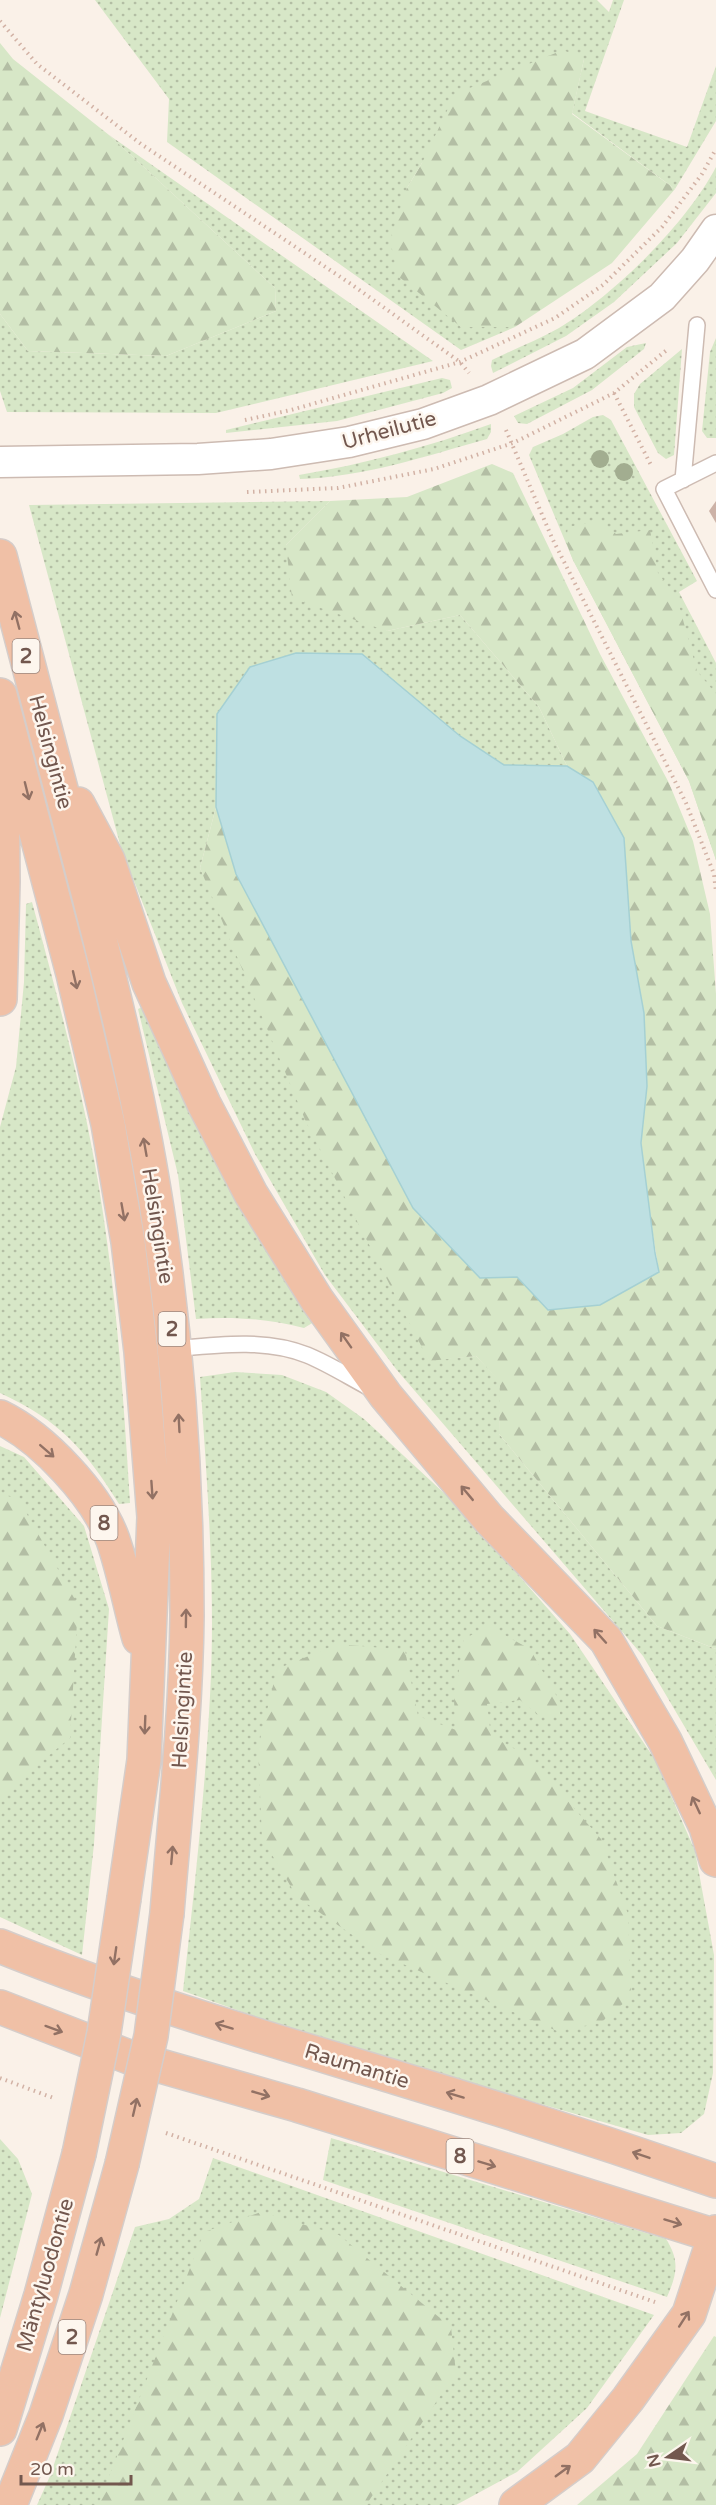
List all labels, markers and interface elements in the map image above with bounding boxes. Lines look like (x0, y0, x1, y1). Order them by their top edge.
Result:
street label: Urheilutie (339, 406, 439, 455)
one-way arrow (10, 610, 22, 629)
road number: 2 (12, 639, 40, 673)
street label: Helsingintie (23, 692, 78, 812)
one-way arrow (22, 782, 33, 801)
one-way arrow (70, 970, 81, 990)
one-way arrow (140, 1137, 151, 1157)
street label: Helsingintie (136, 1166, 179, 1286)
one-way arrow (118, 1202, 129, 1222)
road number: 2 (158, 1312, 186, 1346)
one-way arrow (340, 1333, 352, 1349)
one-way arrow (173, 1414, 184, 1434)
one-way arrow (39, 1444, 54, 1458)
one-way arrow (147, 1479, 158, 1499)
one-way arrow (461, 1485, 474, 1501)
road number: 8 (90, 1506, 118, 1540)
one-way arrow (180, 1609, 192, 1629)
one-way arrow (593, 1628, 607, 1643)
street label: Helsingintie (167, 1651, 198, 1769)
one-way arrow (139, 1715, 151, 1735)
one-way arrow (689, 1797, 701, 1815)
one-way arrow (167, 1845, 178, 1865)
one-way arrow (110, 1945, 121, 1965)
one-way arrow (215, 2020, 234, 2031)
one-way arrow (44, 2025, 63, 2036)
street label: Raumantie (301, 2039, 412, 2094)
one-way arrow (251, 2089, 270, 2101)
one-way arrow (446, 2089, 465, 2100)
one-way arrow (130, 2098, 141, 2117)
road number: 8 (446, 2139, 474, 2173)
one-way arrow (632, 2149, 651, 2160)
one-way arrow (477, 2159, 496, 2170)
street label: Mäntyluodontie (12, 2196, 79, 2355)
one-way arrow (663, 2218, 682, 2229)
one-way arrow (94, 2237, 105, 2256)
one-way arrow (678, 2311, 691, 2328)
road number: 2 (58, 2320, 86, 2354)
one-way arrow (35, 2423, 46, 2441)
north arrow (638, 2427, 698, 2487)
scale bar (21, 2448, 130, 2486)
text: N (643, 2452, 666, 2469)
text: 20 m (30, 2458, 74, 2480)
one-way arrow (554, 2464, 570, 2477)

